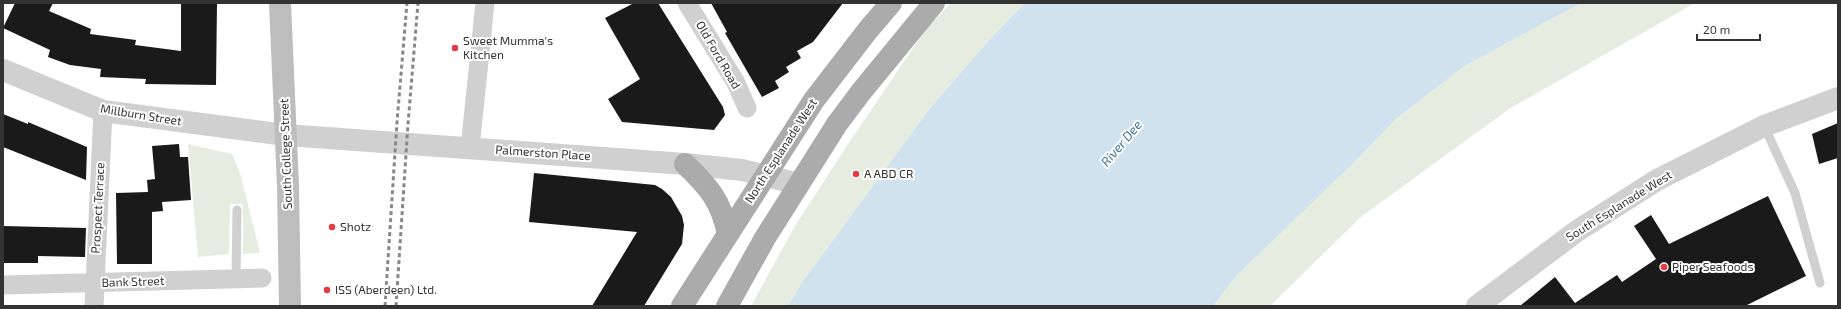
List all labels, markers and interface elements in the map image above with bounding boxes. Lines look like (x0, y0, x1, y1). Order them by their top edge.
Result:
scale bar (1697, 16, 1760, 42)
street label: Old Ford Road (694, 18, 744, 91)
text: 20 m (1703, 22, 1730, 36)
place label: Sweet Mumma's Kitchen (463, 33, 553, 61)
marker: Sweet Mumma's Kitchen (450, 43, 460, 53)
street label: North Esplanade West (741, 95, 819, 205)
street label: South College Street (276, 98, 294, 210)
street label: Millburn Street (100, 101, 183, 127)
water label: River Dee (1097, 117, 1145, 169)
street label: Palmerston Place (495, 142, 591, 162)
street label: Prospect Terrace (88, 162, 106, 254)
place label: A ABD CR (864, 166, 913, 180)
street label: South Esplanade West (1563, 167, 1674, 243)
marker: A ABD CR (851, 169, 861, 179)
place label: Shotz (340, 219, 371, 233)
marker: Shotz (327, 222, 337, 232)
place label: Piper Seafoods (1672, 259, 1754, 273)
marker: Piper Seafoods (1659, 262, 1669, 272)
street label: Bank Street (101, 273, 165, 289)
place label: ISS (Aberdeen) Ltd. (335, 282, 437, 296)
marker: ISS (Aberdeen) Ltd. (322, 285, 332, 295)

